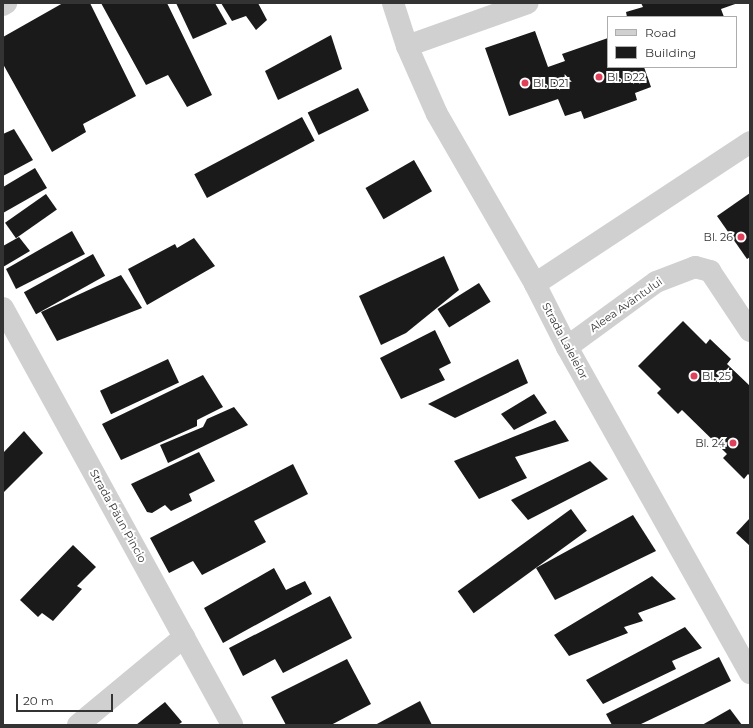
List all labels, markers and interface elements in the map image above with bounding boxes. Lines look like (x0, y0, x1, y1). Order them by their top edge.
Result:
legend (607, 16, 737, 68)
text: Road (645, 25, 676, 40)
text: Building (645, 45, 696, 60)
place label: Bl. D22 (607, 70, 645, 84)
marker: Bl. D22 (594, 72, 604, 82)
place label: Bl. D21 (533, 76, 569, 90)
marker: Bl. D21 (520, 78, 530, 88)
place label: Bl. 26 (704, 230, 733, 244)
marker: Bl. 26 (736, 232, 746, 242)
street label: Aleea Avântului (587, 275, 665, 335)
street label: Strada Lalelelor (539, 300, 591, 382)
place label: Bl. 25 (702, 369, 731, 383)
marker: Bl. 25 (689, 371, 699, 381)
place label: Bl. 24 (695, 436, 725, 450)
marker: Bl. 24 (728, 438, 738, 448)
street label: Strada Păun Pincio (87, 467, 149, 565)
scale bar (18, 686, 115, 712)
text: 20 m (23, 693, 54, 708)

